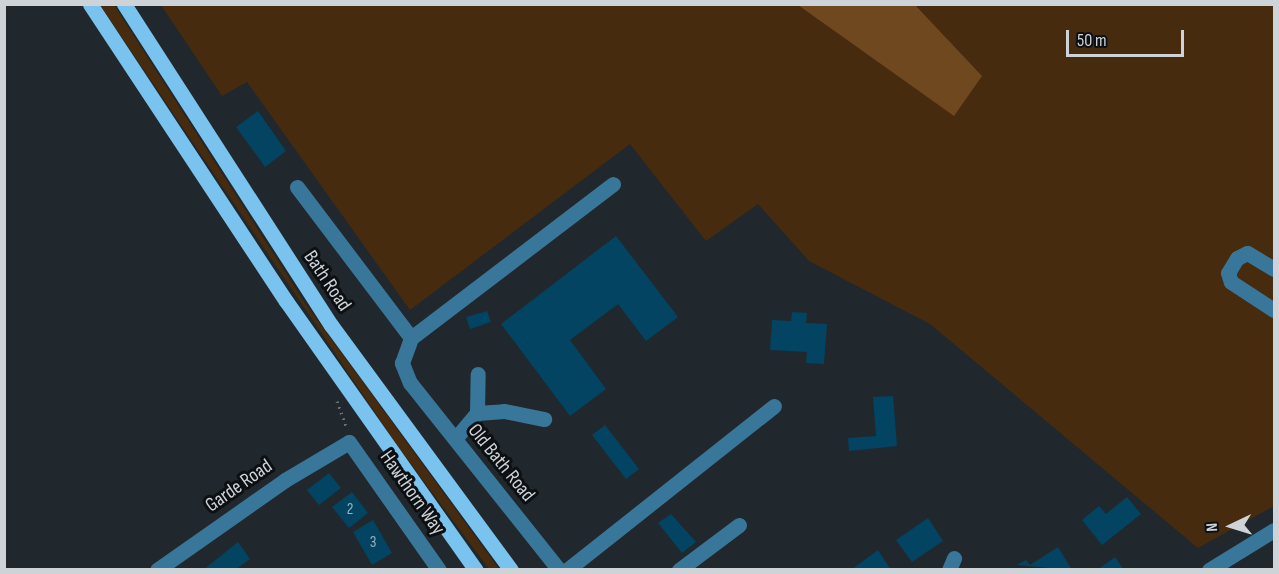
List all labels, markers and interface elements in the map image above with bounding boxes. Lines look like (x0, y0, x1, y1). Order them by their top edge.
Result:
scale bar (1069, 18, 1188, 56)
text: 50 m (1077, 30, 1107, 51)
street label: Bath Road (298, 246, 356, 316)
street label: Old Bath Road (462, 419, 540, 507)
street label: Hawthorn Way (374, 446, 450, 540)
street label: Garde Road (201, 454, 277, 518)
north arrow (1201, 496, 1261, 556)
house number: 2 (347, 500, 353, 520)
text: N (1203, 522, 1222, 532)
house number: 3 (370, 533, 376, 553)

